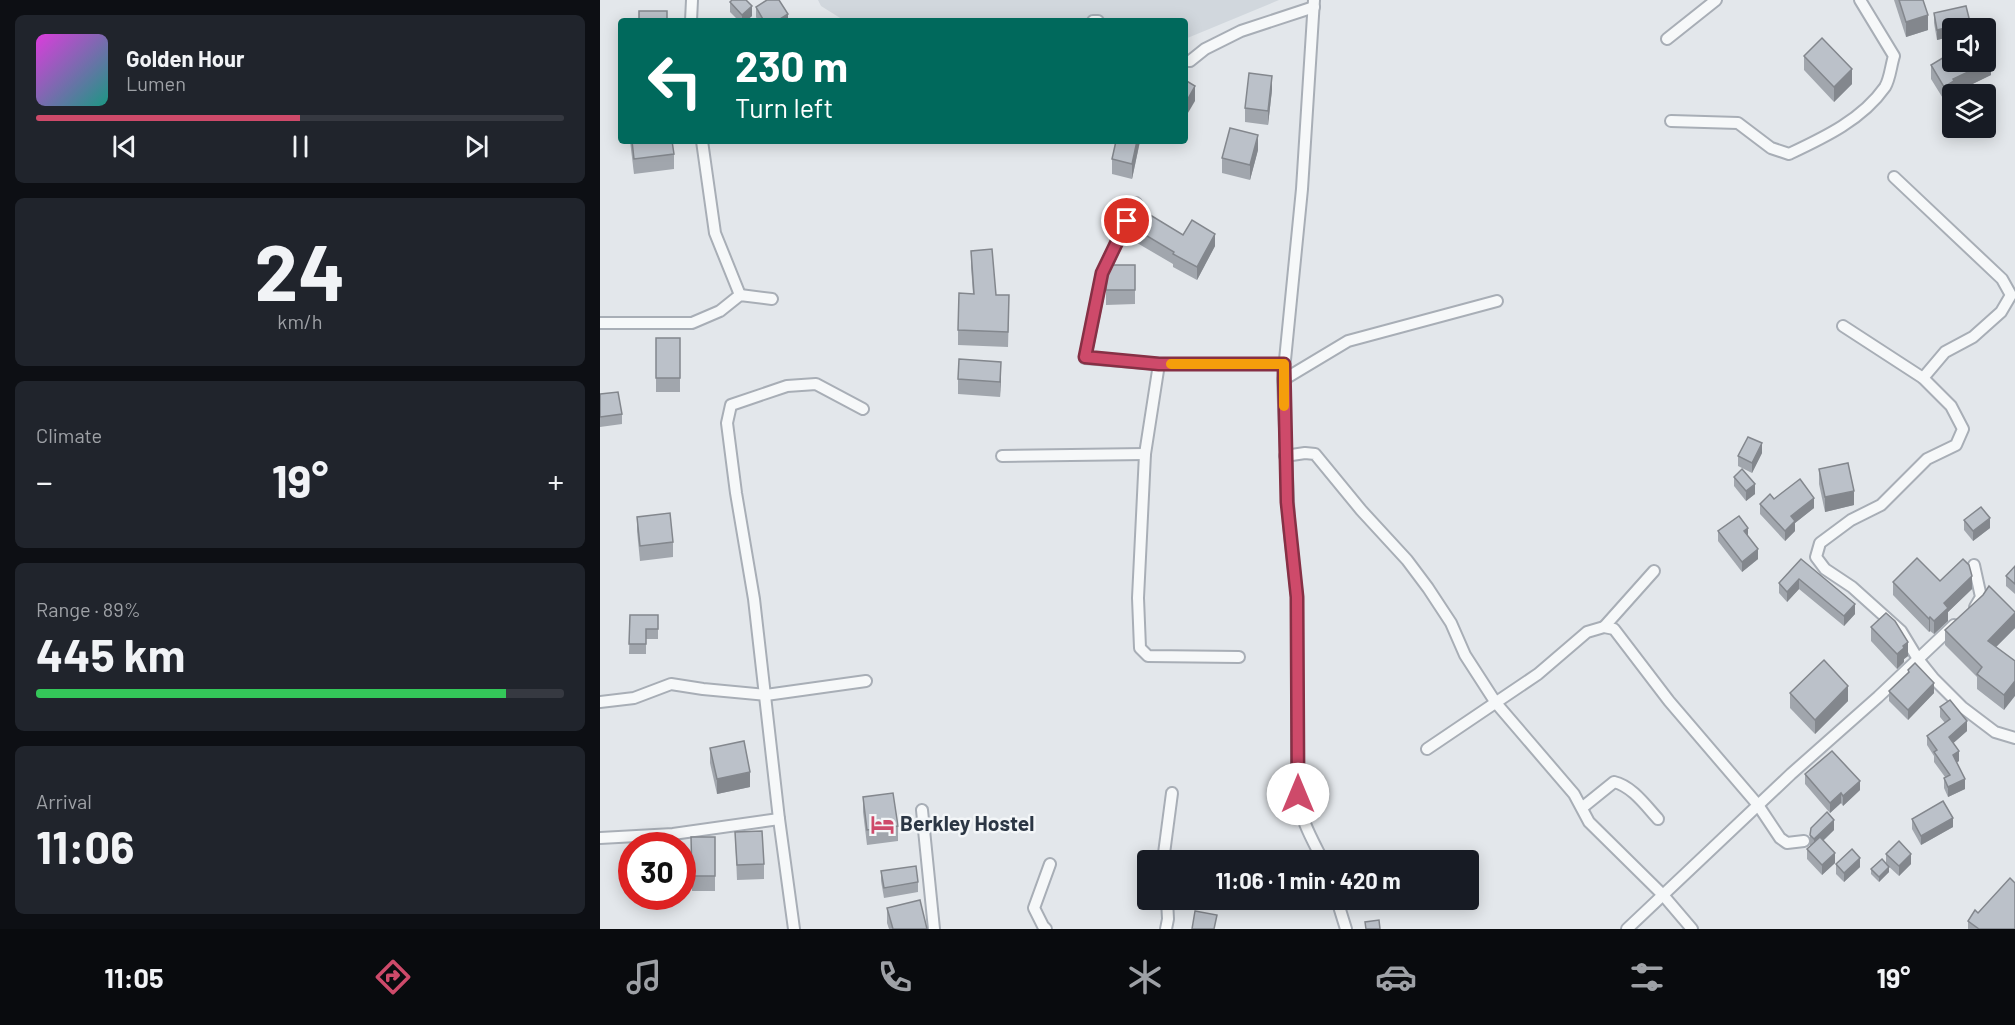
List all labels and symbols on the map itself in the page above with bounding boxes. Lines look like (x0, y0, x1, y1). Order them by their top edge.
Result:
pin (1101, 195, 1152, 246)
position arrow (1266, 762, 1330, 826)
place label: Berkley Hostel (900, 810, 1034, 835)
hotel icon: Berkley Hostel (869, 811, 895, 837)
speed limit sign: 30 (618, 832, 696, 910)

